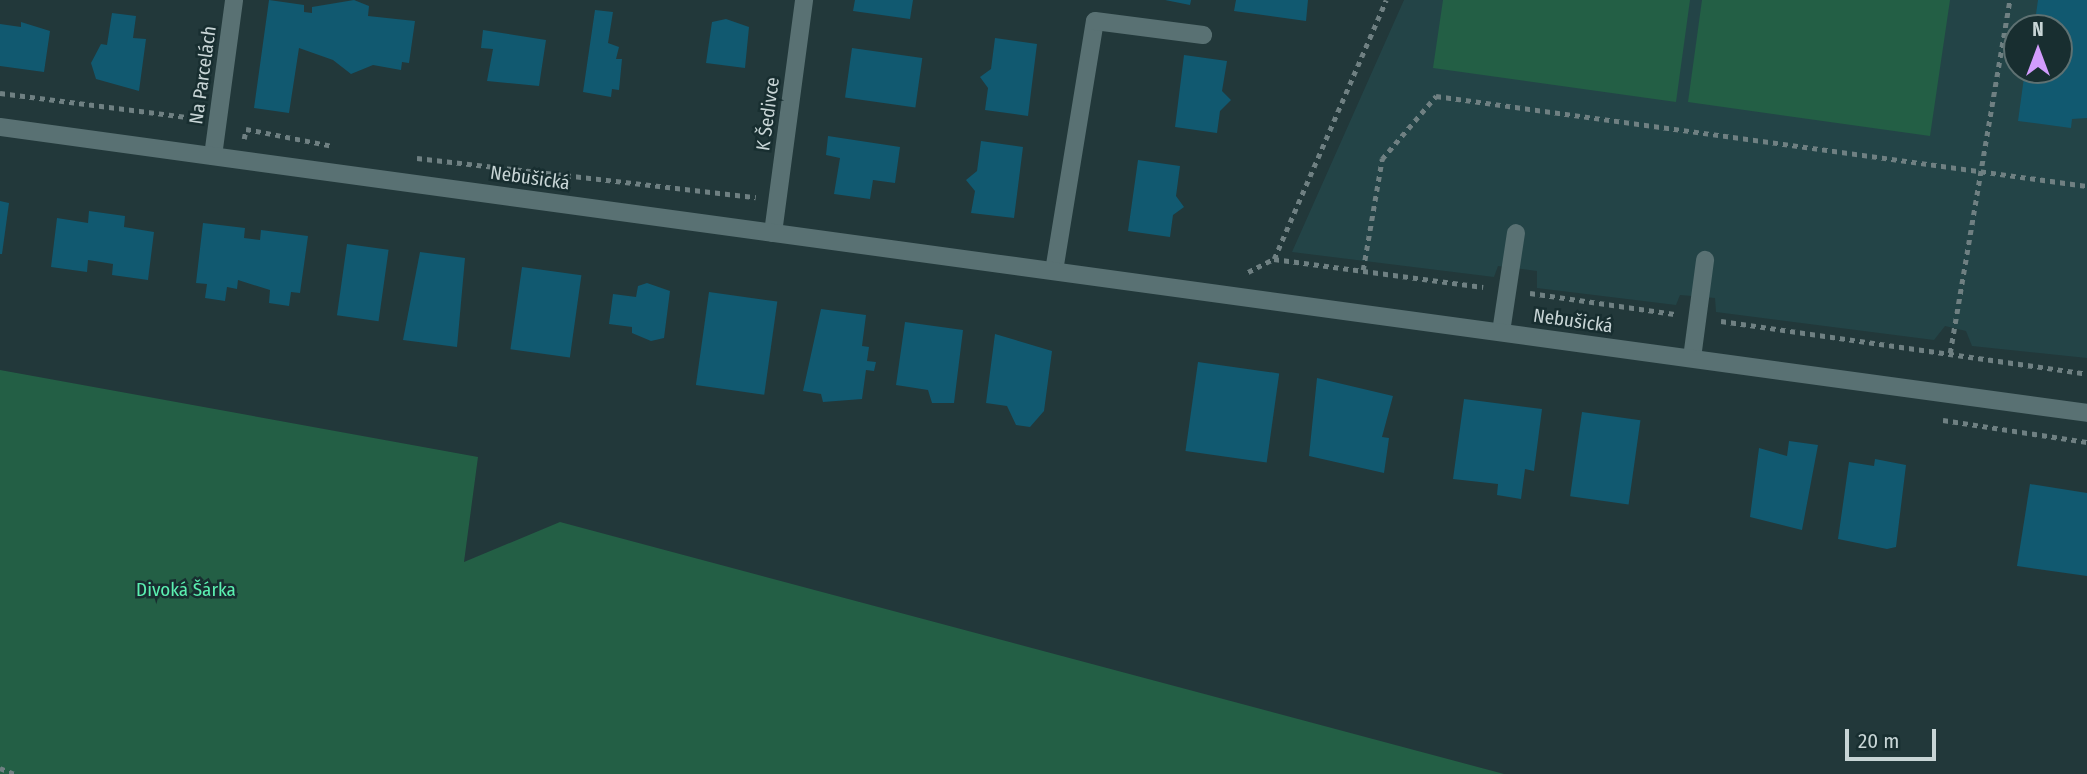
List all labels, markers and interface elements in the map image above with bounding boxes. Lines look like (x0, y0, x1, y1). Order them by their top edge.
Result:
north arrow (2003, 14, 2073, 84)
text: N (2032, 18, 2044, 41)
street label: Na Parcelách (185, 24, 221, 126)
street label: K Šedivce (752, 76, 784, 152)
street label: Nebušická (489, 161, 571, 195)
street label: Nebušická (1532, 304, 1614, 338)
park label: Divoká Šárka (136, 579, 236, 601)
scale bar (1849, 714, 1940, 758)
text: 20 m (1858, 728, 1899, 754)

